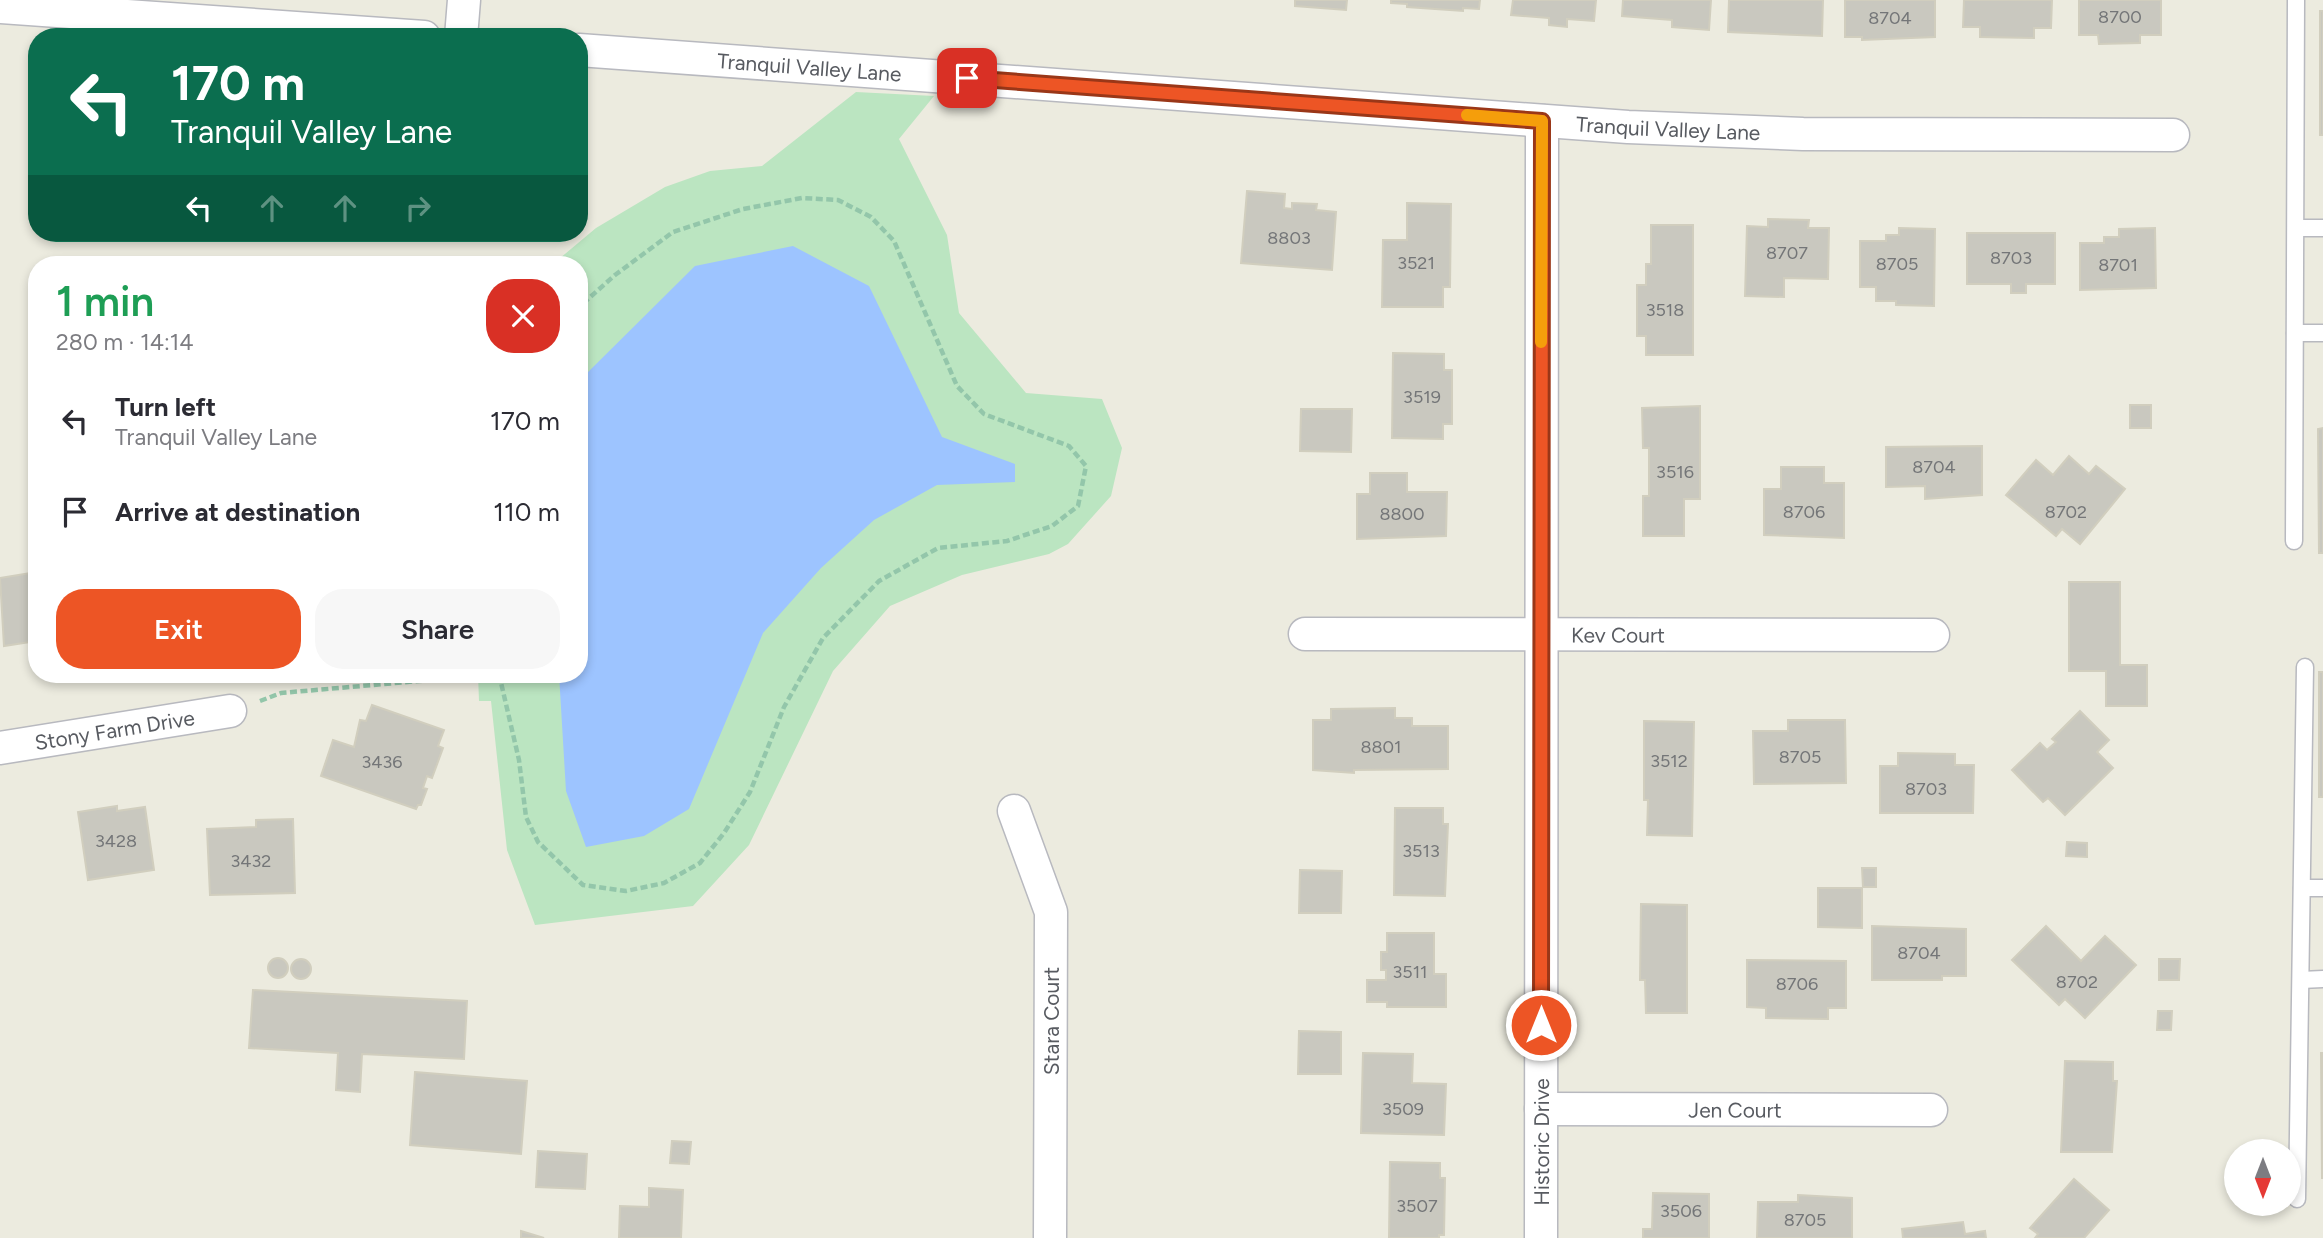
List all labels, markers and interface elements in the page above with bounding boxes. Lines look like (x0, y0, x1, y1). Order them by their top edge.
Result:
house number: 8700 (2098, 6, 2142, 28)
house number: 8704 (1868, 7, 1912, 29)
street label: Tranquil Valley Lane (716, 48, 902, 86)
pin (937, 48, 997, 108)
text: 170 m (171, 53, 305, 112)
icon: left (56, 56, 147, 147)
icon: arrive (948, 59, 986, 97)
street label: Tranquil Valley Lane (1575, 111, 1761, 145)
text: Tranquil Valley Lane (171, 113, 452, 151)
icon: left (180, 189, 218, 227)
icon: ahead (253, 189, 291, 227)
icon: ahead (326, 189, 364, 227)
icon: right (399, 189, 437, 227)
house number: 8803 (1267, 227, 1311, 249)
house number: 8707 (1766, 242, 1808, 264)
house number: 8703 (1990, 247, 2032, 269)
house number: 3521 (1397, 252, 1435, 274)
house number: 8705 (1876, 253, 1918, 275)
house number: 8701 (2098, 254, 2138, 276)
text: 1 min (56, 276, 154, 327)
button: close (486, 279, 560, 353)
house number: 3518 (1646, 299, 1684, 321)
text: 280 m · 14:14 (56, 328, 194, 356)
house number: 3519 (1403, 386, 1441, 408)
text: Turn left (115, 391, 216, 423)
icon: left (56, 402, 94, 440)
text: 170 m (490, 405, 560, 437)
text: Tranquil Valley Lane (115, 423, 317, 451)
house number: 8704 (1912, 456, 1956, 478)
house number: 3516 (1656, 461, 1694, 483)
icon: arrive (56, 493, 94, 531)
text: Arrive at destination (115, 496, 360, 528)
text: 110 m (493, 496, 560, 528)
house number: 8706 (1783, 501, 1825, 523)
house number: 8702 (2045, 501, 2087, 523)
house number: 8800 (1379, 503, 1425, 525)
button: Exit (56, 589, 301, 669)
button: Share (315, 589, 560, 669)
street label: Kev Court (1571, 622, 1665, 647)
street label: Stony Farm Drive (33, 704, 196, 755)
house number: 8801 (1360, 736, 1402, 758)
house number: 8705 (1779, 746, 1821, 768)
house number: 3512 (1650, 750, 1688, 772)
house number: 3436 (362, 751, 402, 773)
house number: 8703 (1905, 778, 1947, 800)
house number: 3428 (95, 830, 137, 852)
house number: 3513 (1402, 840, 1440, 862)
house number: 3432 (231, 850, 271, 872)
house number: 8704 (1897, 942, 1941, 964)
house number: 3511 (1392, 961, 1428, 983)
street label: Stara Court (1039, 967, 1064, 1075)
house number: 8702 (2056, 971, 2098, 993)
house number: 8706 (1776, 973, 1818, 995)
position arrow (1504, 988, 1578, 1062)
street label: Historic Drive (1529, 1078, 1554, 1206)
street label: Jen Court (1688, 1097, 1782, 1122)
house number: 3509 (1382, 1098, 1424, 1120)
north arrow (2224, 1139, 2301, 1216)
map controls (2224, 1139, 2301, 1216)
house number: 3507 (1396, 1195, 1438, 1217)
house number: 3506 (1660, 1200, 1702, 1222)
house number: 8705 (1784, 1209, 1826, 1231)

